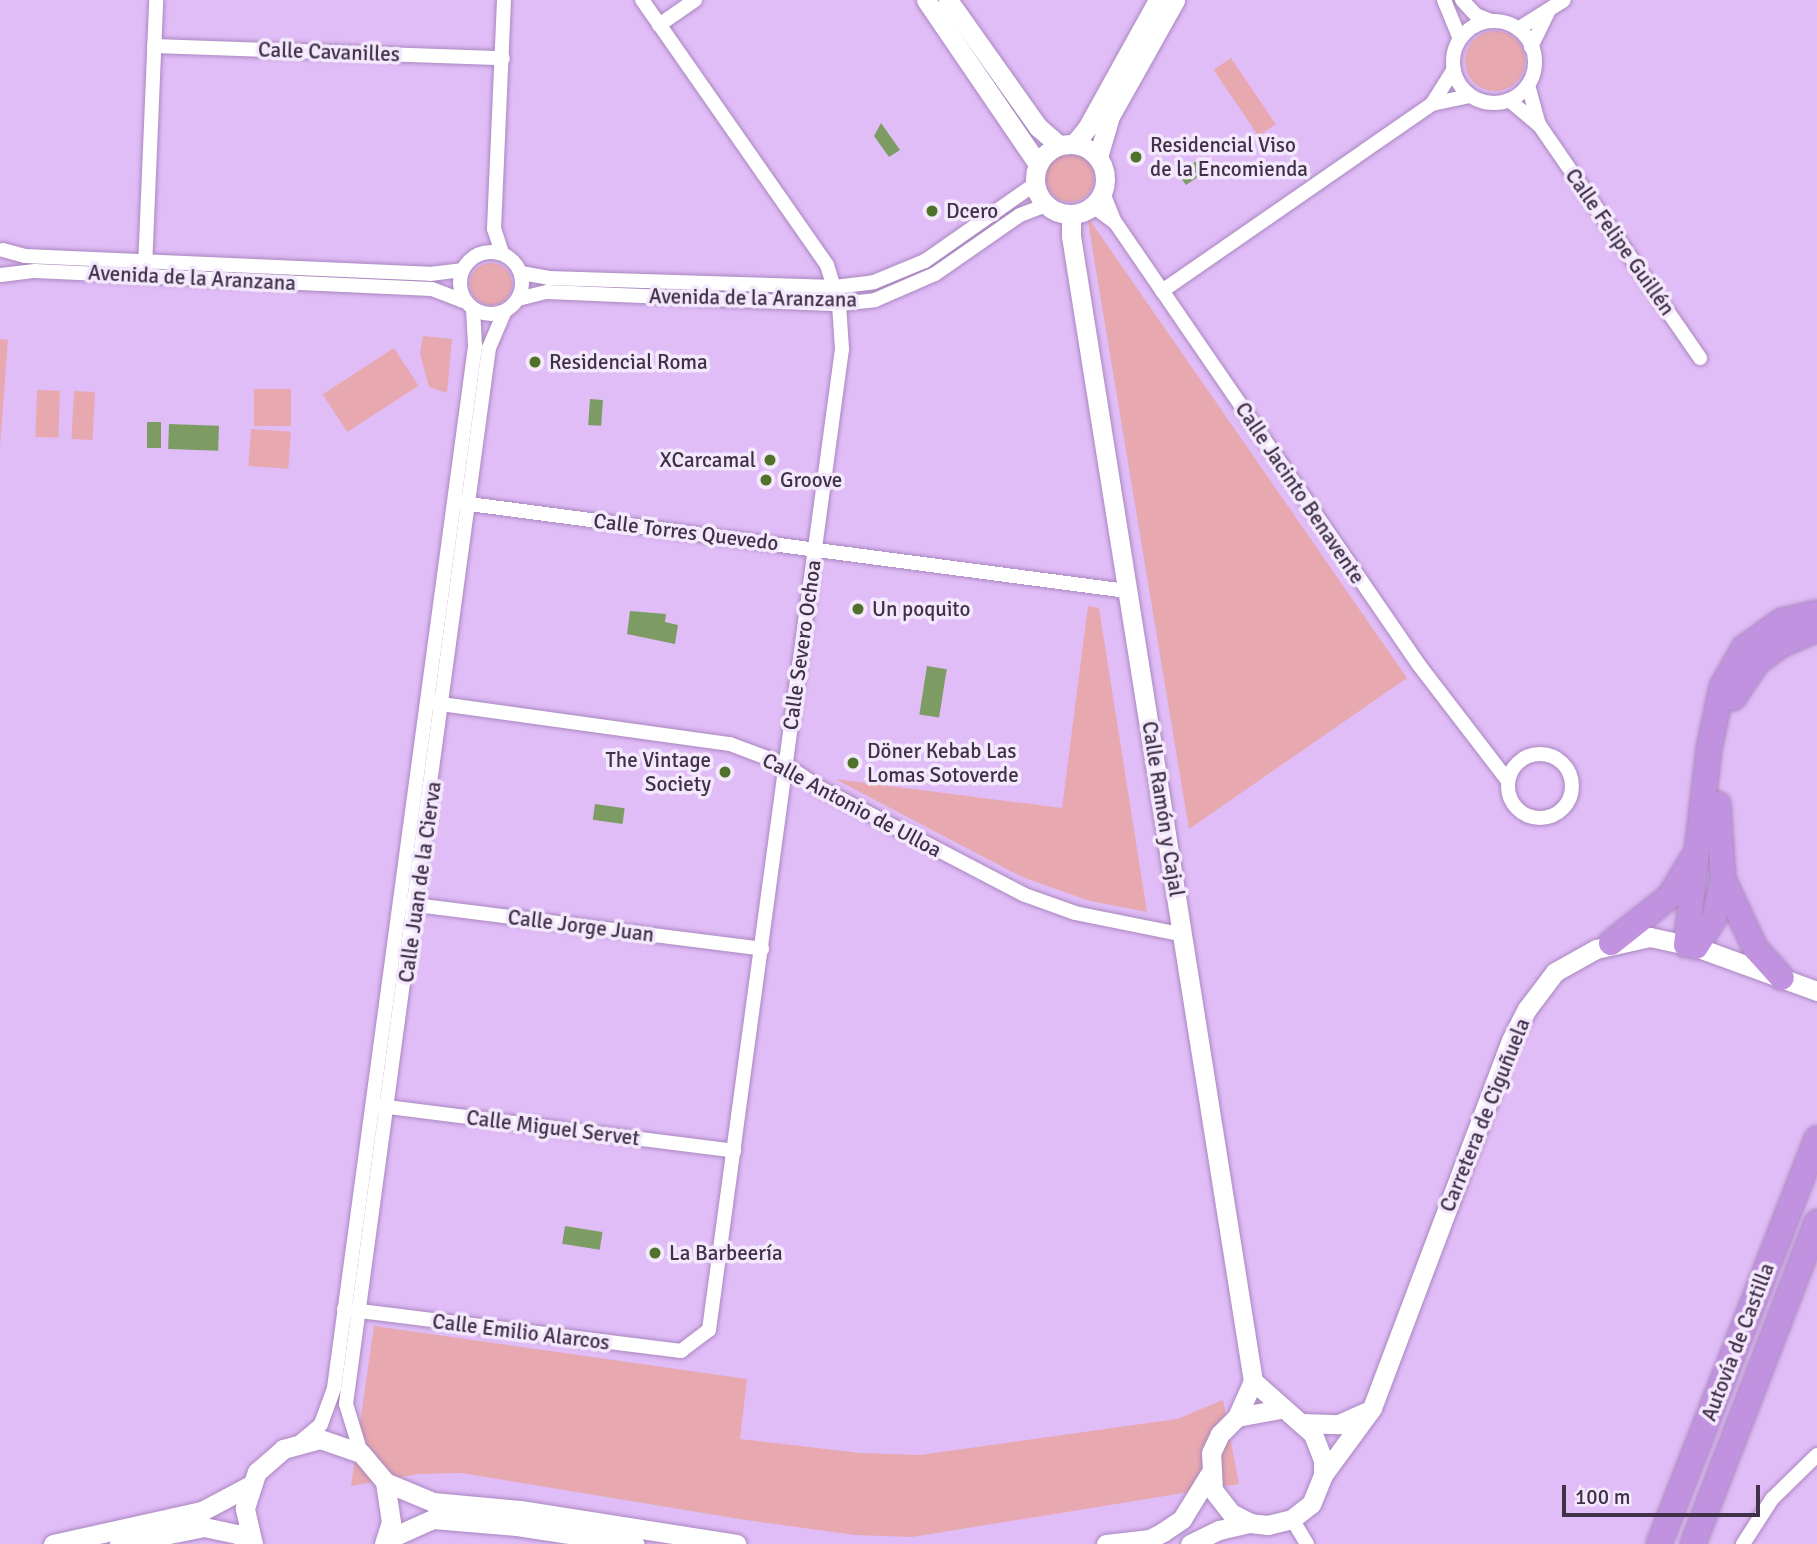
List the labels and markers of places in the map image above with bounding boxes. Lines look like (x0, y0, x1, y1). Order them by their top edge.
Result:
place label: Residencial Viso de la Encomienda (1150, 132, 1308, 182)
marker: Residencial Viso de la Encomienda (1128, 149, 1144, 165)
place label: Dcero (946, 198, 998, 224)
marker: Dcero (924, 203, 940, 219)
place label: Residencial Roma (549, 349, 708, 375)
marker: Residencial Roma (527, 354, 543, 370)
place label: XCarcamal (660, 447, 756, 473)
marker: XCarcamal (762, 452, 778, 468)
place label: Groove (780, 467, 842, 493)
marker: Groove (758, 472, 774, 488)
place label: Un poquito (872, 596, 970, 622)
marker: Un poquito (850, 601, 866, 617)
place label: Döner Kebab Las Lomas Sotoverde (867, 738, 1019, 788)
place label: The Vintage Society (605, 747, 711, 797)
marker: Döner Kebab Las Lomas Sotoverde (845, 755, 861, 771)
marker: The Vintage Society (717, 764, 733, 780)
place label: La Barbeería (669, 1240, 783, 1266)
marker: La Barbeería (647, 1245, 663, 1261)

